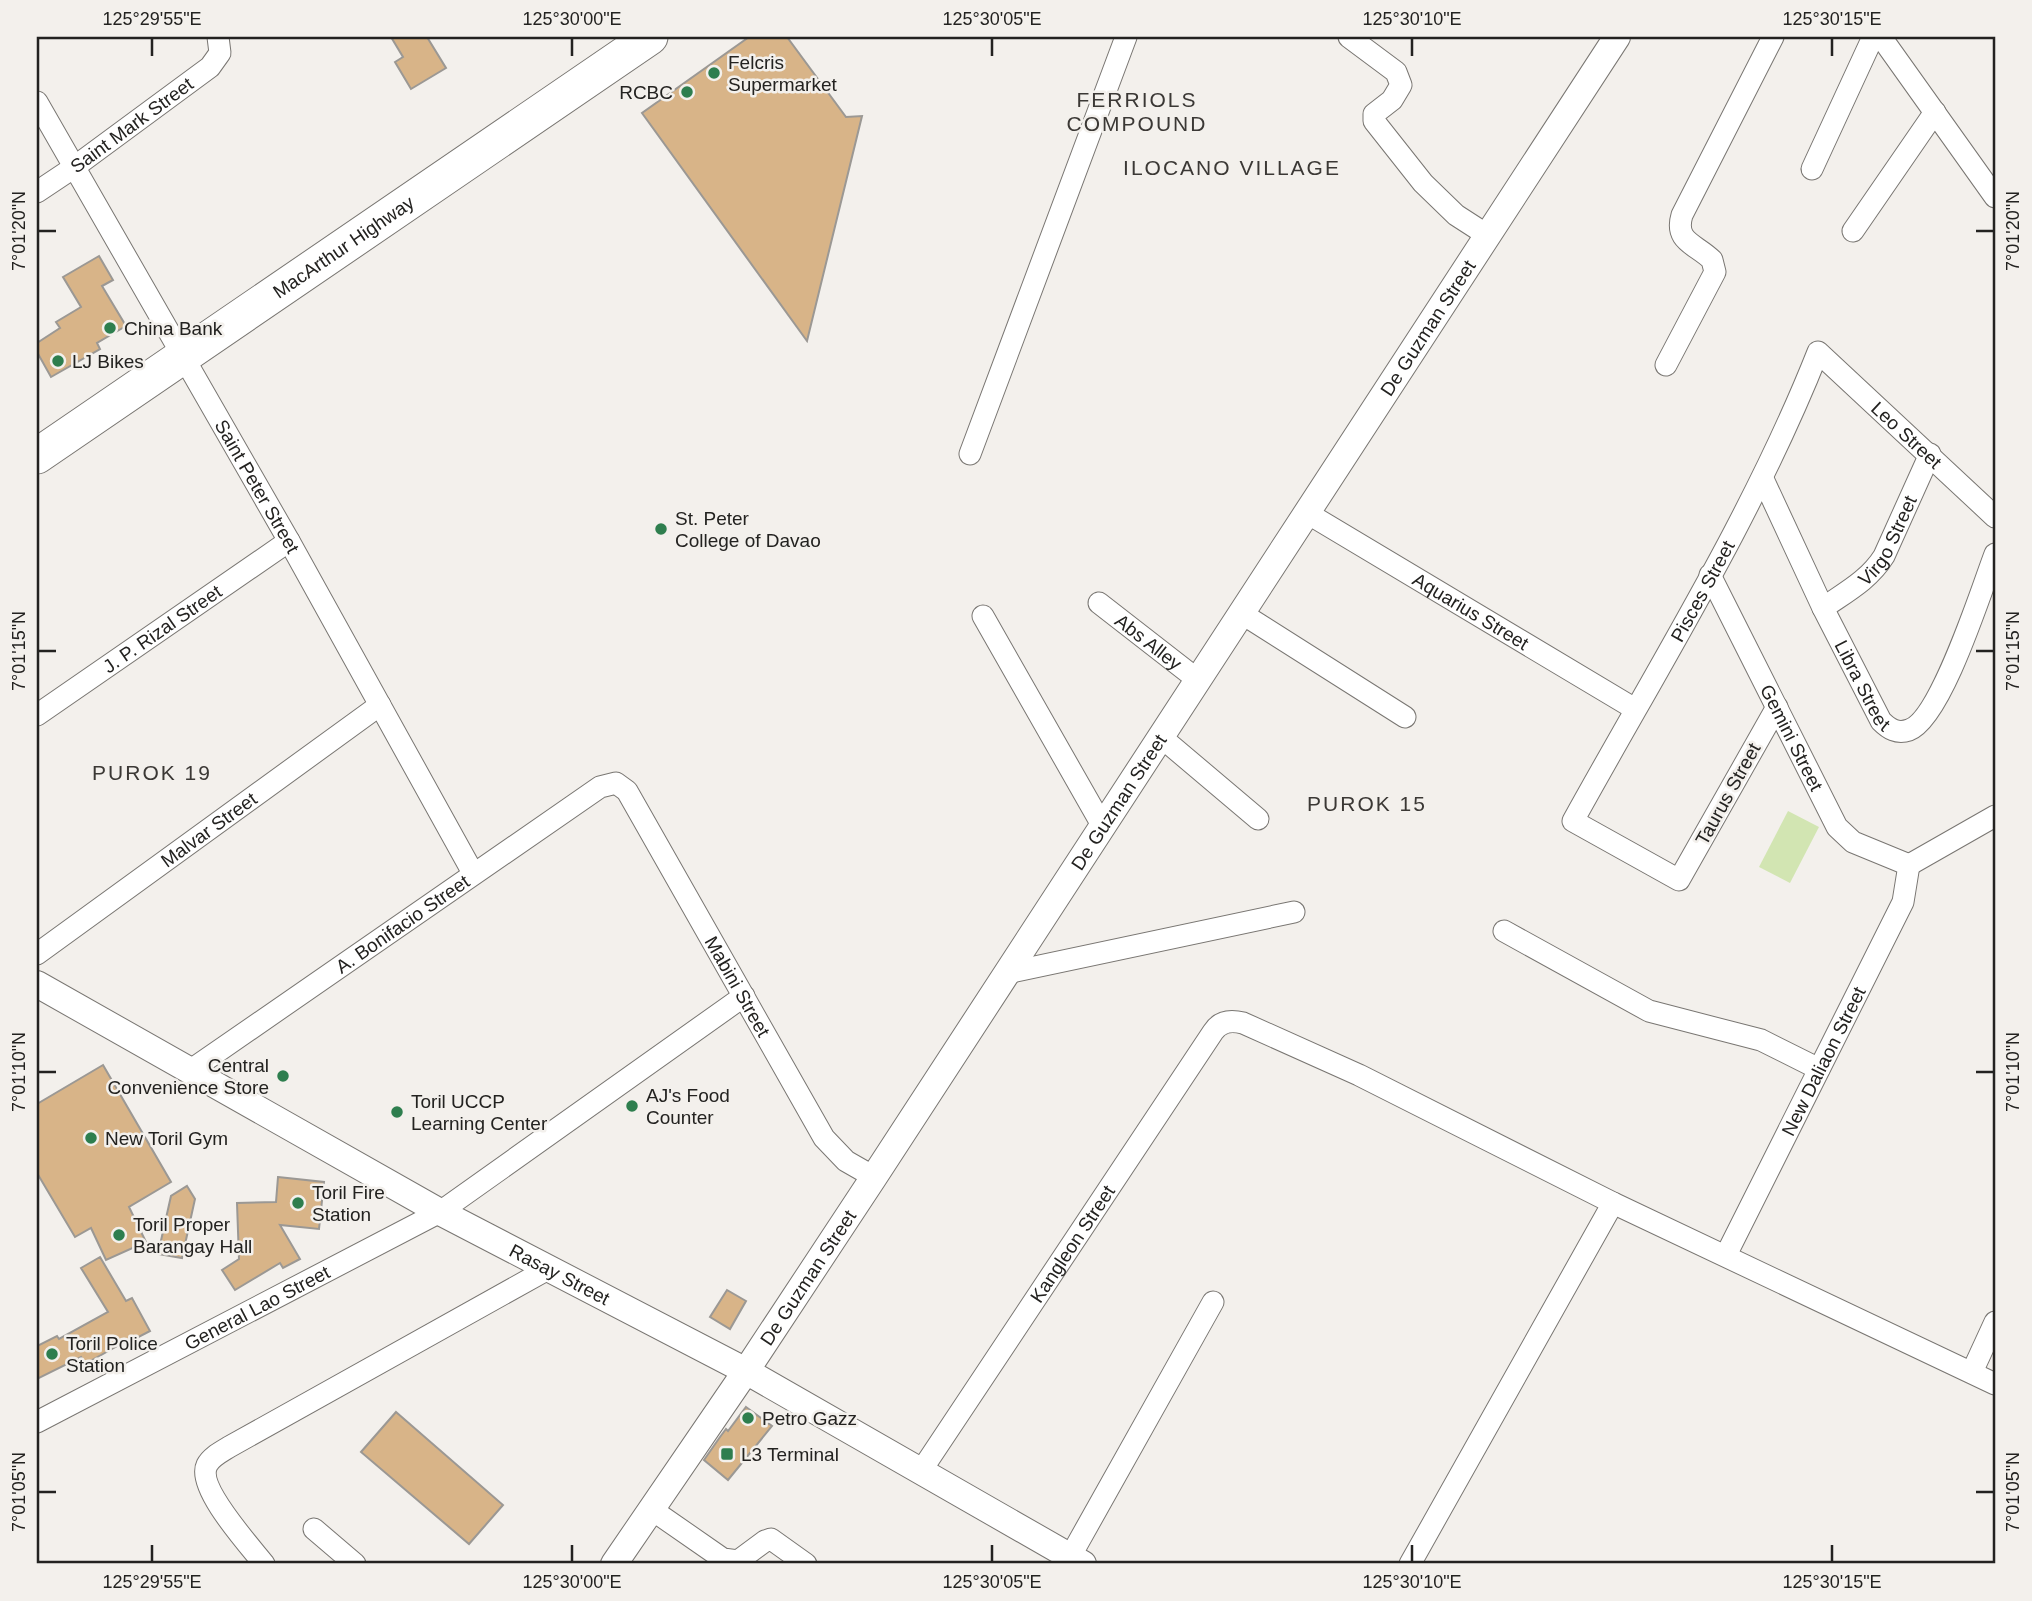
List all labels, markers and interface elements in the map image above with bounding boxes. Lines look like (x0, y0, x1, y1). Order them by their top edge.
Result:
text: 125°29'55"E (102, 9, 202, 29)
text: 125°30'00"E (522, 9, 622, 29)
text: 125°30'05"E (942, 9, 1042, 29)
text: 125°30'10"E (1362, 9, 1462, 29)
text: 125°30'15"E (1782, 9, 1882, 29)
place label: Felcris Supermarket (728, 52, 837, 95)
marker: Felcris Supermarket (706, 65, 722, 81)
street label: Saint Mark Street (66, 72, 197, 177)
place label: RCBC (619, 82, 673, 103)
marker: RCBC (679, 84, 695, 100)
district label: FERRIOLS COMPOUND (1067, 88, 1207, 135)
district label: ILOCANO VILLAGE (1123, 156, 1341, 179)
text: 7°01'20"N (9, 191, 29, 271)
street label: MacArthur Highway (269, 191, 418, 302)
text: 7°01'20"N (2003, 191, 2023, 271)
street label: De Guzman Street (1376, 255, 1480, 399)
place label: China Bank (124, 318, 223, 339)
marker: China Bank (102, 320, 118, 336)
place label: LJ Bikes (72, 351, 144, 372)
marker: LJ Bikes (50, 353, 66, 369)
street label: Leo Street (1867, 397, 1947, 473)
street label: Saint Peter Street (211, 416, 304, 557)
street label: Virgo Street (1854, 492, 1921, 590)
place label: St. Peter College of Davao (675, 508, 821, 551)
marker: St. Peter College of Davao (653, 521, 669, 537)
street label: Pisces Street (1666, 536, 1739, 645)
street label: Aquarius Street (1409, 568, 1533, 654)
street label: J. P. Rizal Street (99, 580, 226, 677)
street label: Abs Alley (1111, 609, 1186, 674)
text: 7°01'15"N (9, 611, 29, 691)
text: 7°01'15"N (2003, 611, 2023, 691)
street label: Libra Street (1831, 637, 1895, 736)
street label: Gemini Street (1756, 681, 1828, 795)
street label: De Guzman Street (1067, 730, 1171, 874)
street label: Taurus Street (1691, 739, 1765, 849)
district label: PUROK 19 (92, 761, 212, 784)
street label: Malvar Street (157, 787, 261, 871)
district label: PUROK 15 (1307, 792, 1427, 815)
street label: A. Bonifacio Street (332, 870, 474, 977)
street label: Mabini Street (701, 932, 775, 1041)
street label: New Daliaon Street (1777, 982, 1870, 1139)
text: 7°01'10"N (9, 1032, 29, 1112)
text: 7°01'10"N (2003, 1032, 2023, 1112)
place label: Central Convenience Store (107, 1055, 269, 1098)
marker: Central Convenience Store (275, 1068, 291, 1084)
place label: AJ's Food Counter (646, 1085, 730, 1128)
place label: Toril UCCP Learning Center (411, 1091, 548, 1134)
marker: AJ's Food Counter (624, 1098, 640, 1114)
marker: Toril UCCP Learning Center (389, 1104, 405, 1120)
place label: New Toril Gym (105, 1128, 228, 1149)
marker: New Toril Gym (83, 1130, 99, 1146)
street label: Kangleon Street (1026, 1180, 1119, 1306)
place label: Toril Fire Station (312, 1182, 385, 1225)
marker: Toril Fire Station (290, 1195, 306, 1211)
street label: De Guzman Street (756, 1205, 860, 1349)
place label: Toril Proper Barangay Hall (133, 1214, 252, 1257)
marker: Toril Proper Barangay Hall (111, 1227, 127, 1243)
street label: Rasay Street (506, 1240, 614, 1309)
street label: General Lao Street (181, 1261, 334, 1354)
place label: Toril Police Station (66, 1333, 158, 1376)
marker: Toril Police Station (44, 1346, 60, 1362)
place label: Petro Gazz (762, 1408, 857, 1429)
marker: Petro Gazz (740, 1410, 756, 1426)
place label: L3 Terminal (741, 1444, 839, 1465)
marker: L3 Terminal (719, 1446, 735, 1462)
text: 7°01'05"N (9, 1452, 29, 1532)
text: 7°01'05"N (2003, 1452, 2023, 1532)
text: 125°29'55"E (102, 1572, 202, 1592)
text: 125°30'00"E (522, 1572, 622, 1592)
text: 125°30'05"E (942, 1572, 1042, 1592)
text: 125°30'10"E (1362, 1572, 1462, 1592)
text: 125°30'15"E (1782, 1572, 1882, 1592)

